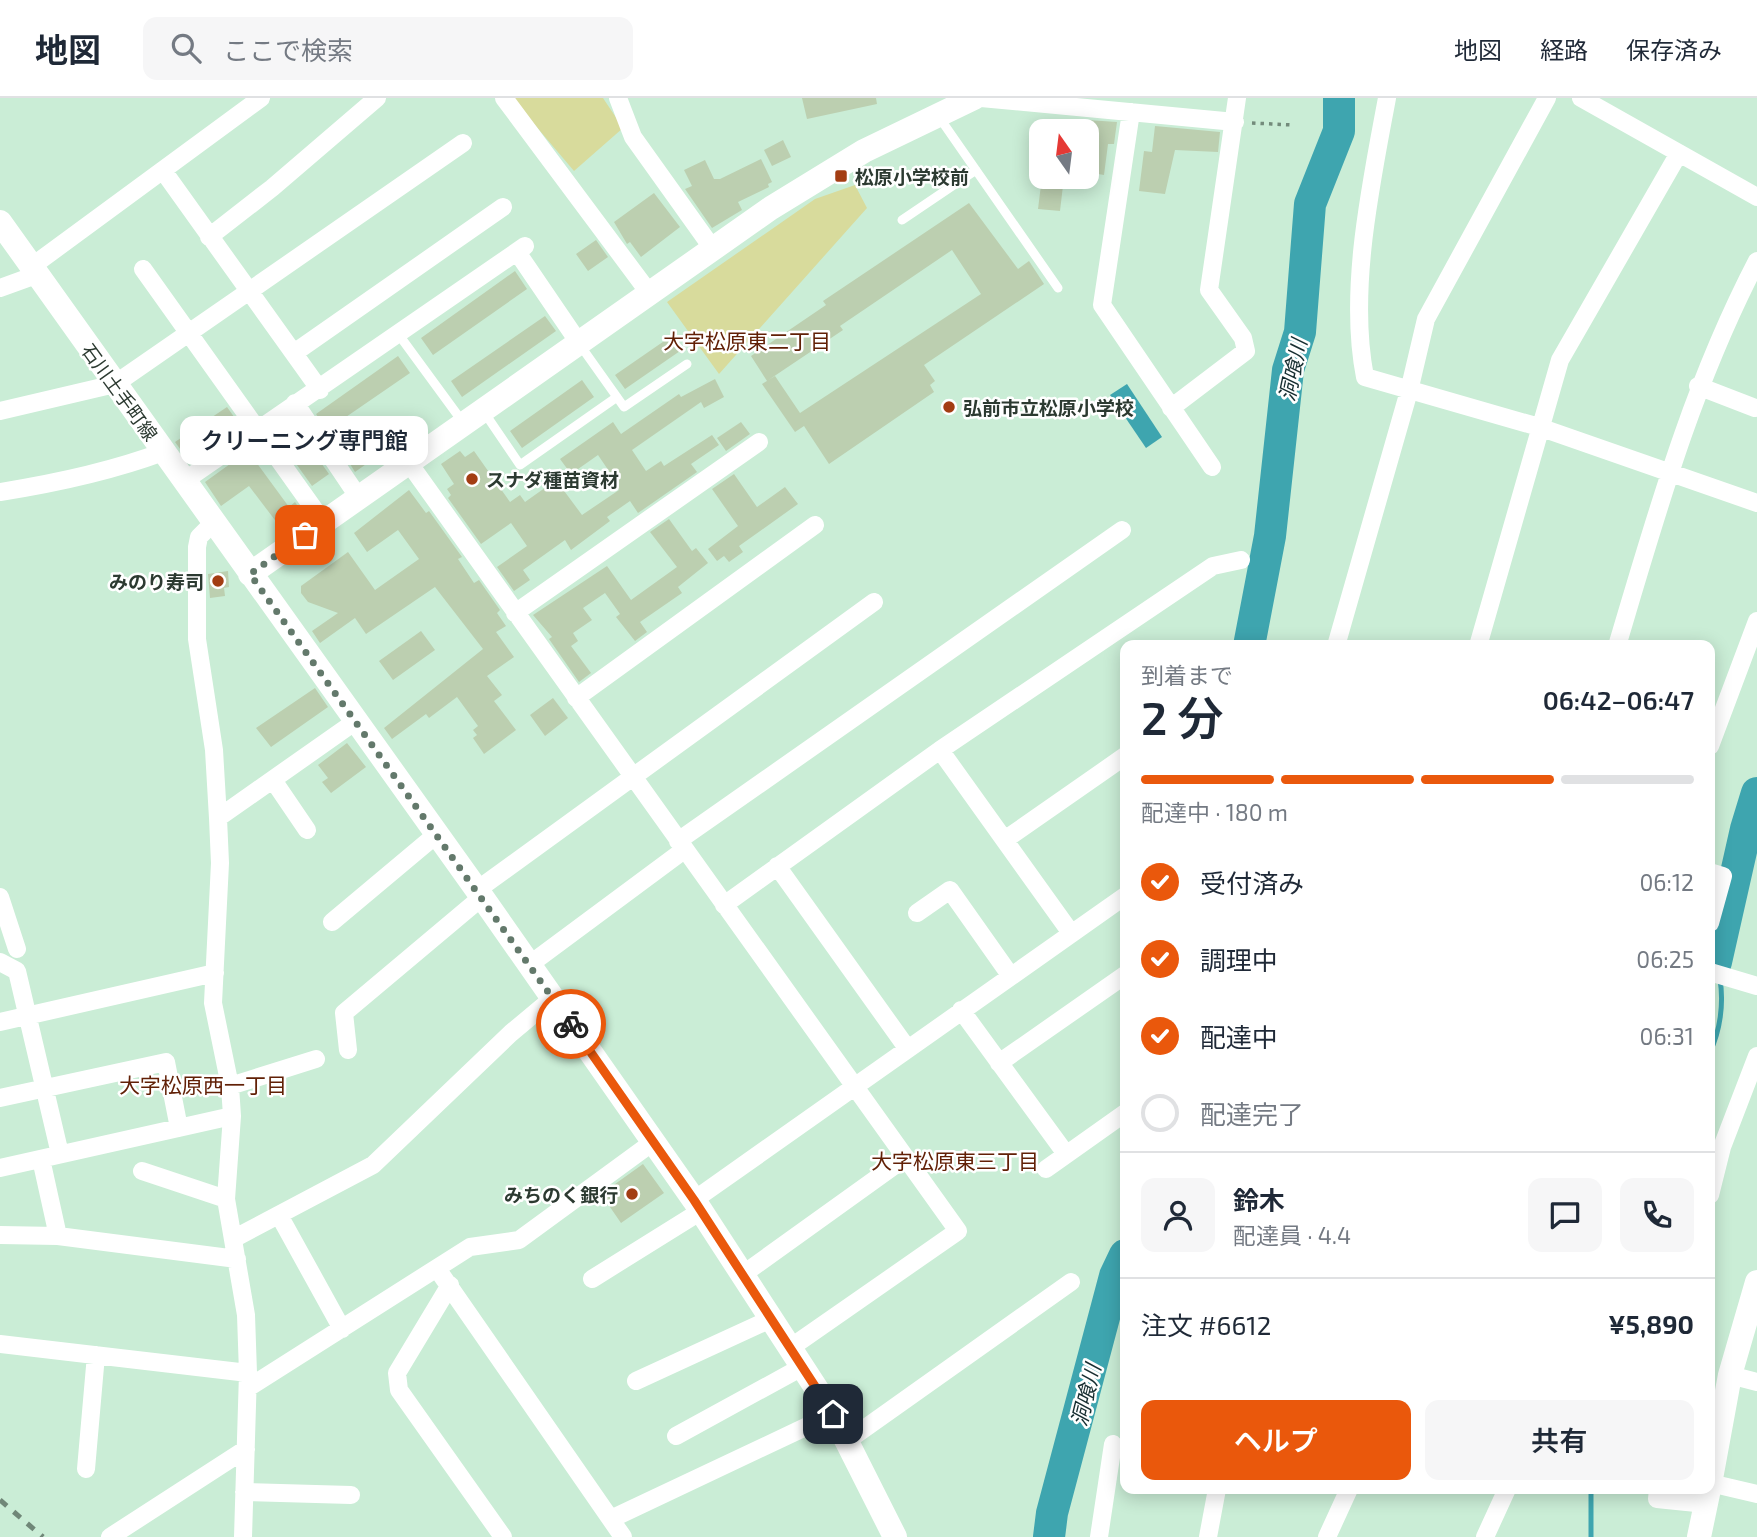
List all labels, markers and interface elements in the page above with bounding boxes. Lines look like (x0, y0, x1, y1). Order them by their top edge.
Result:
search box (143, 17, 633, 80)
text: 地図 (35, 29, 101, 69)
icon: search (167, 29, 205, 67)
text: ここで検索 (223, 34, 353, 65)
text: 地図 (1454, 35, 1502, 64)
text: 経路 (1540, 35, 1588, 64)
text: 保存済み (1626, 35, 1722, 64)
north arrow (1029, 119, 1099, 189)
map controls (1029, 119, 1099, 189)
place label: 松原小学校前 (855, 165, 969, 188)
marker: 松原小学校前 (833, 168, 849, 184)
district label: 大字松原東二丁目 (663, 328, 831, 353)
water label: 洞喰川 (1273, 335, 1311, 403)
street label: 石川土手町線 (77, 339, 163, 445)
place label: 弘前市立松原小学校 (963, 396, 1134, 419)
marker: 弘前市立松原小学校 (941, 399, 957, 415)
callout: クリーニング専門館 (181, 416, 429, 465)
text: クリーニング専門館 (201, 426, 408, 454)
place label: スナダ種苗資材 (486, 468, 619, 491)
marker: スナダ種苗資材 (464, 471, 480, 487)
pin (275, 505, 335, 565)
icon: bag (286, 516, 324, 554)
place label: みのり寿司 (109, 570, 204, 593)
marker: みのり寿司 (210, 573, 226, 589)
text: 到着まで (1141, 661, 1233, 689)
text: 06:42–06:47 (1543, 684, 1694, 715)
text: 2 分 (1141, 689, 1223, 744)
text: 配達中 · 180 m (1141, 798, 1288, 826)
icon: check (1141, 863, 1179, 901)
text: 受付済み (1200, 867, 1304, 898)
text: 06:12 (1639, 868, 1694, 896)
icon: check (1141, 940, 1179, 978)
text: 調理中 (1200, 944, 1278, 975)
text: 06:25 (1636, 945, 1694, 973)
courier (536, 989, 606, 1059)
icon: bike (552, 1005, 590, 1043)
icon: check (1141, 1017, 1179, 1055)
text: 配達中 (1200, 1021, 1278, 1052)
text: 06:31 (1640, 1022, 1694, 1050)
district label: 大字松原西一丁目 (119, 1072, 287, 1097)
text: 配達完了 (1200, 1098, 1304, 1129)
district label: 大字松原東三丁目 (871, 1148, 1039, 1173)
button: person (1141, 1178, 1215, 1252)
button: chat (1528, 1178, 1602, 1252)
button: phone (1620, 1178, 1694, 1252)
place label: みちのく銀行 (504, 1183, 618, 1206)
text: 鈴木 (1233, 1184, 1285, 1215)
marker: みちのく銀行 (624, 1186, 640, 1202)
text: 配達員 · 4.4 (1233, 1221, 1351, 1249)
text: ¥5,890 (1608, 1308, 1694, 1339)
text: 注文 #6612 (1141, 1309, 1271, 1340)
water label: 洞喰川 (1065, 1359, 1105, 1429)
pin (803, 1384, 863, 1444)
icon: home (814, 1395, 852, 1433)
button: ヘルプ (1141, 1400, 1411, 1480)
button: 共有 (1425, 1400, 1694, 1480)

